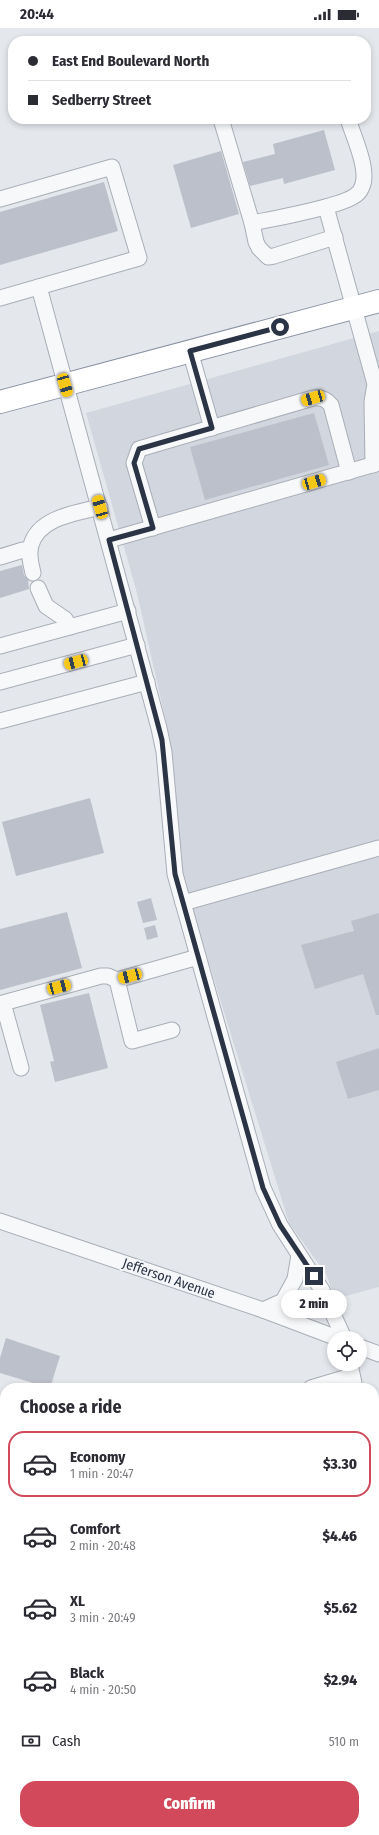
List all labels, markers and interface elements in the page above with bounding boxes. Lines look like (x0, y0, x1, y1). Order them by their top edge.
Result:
text: 20:44 (20, 5, 54, 23)
text: East End Boulevard North (52, 52, 209, 70)
text: Sedberry Street (52, 91, 151, 109)
route start (271, 318, 289, 336)
car (56, 372, 74, 398)
car (300, 389, 326, 407)
car (301, 473, 327, 491)
car (91, 494, 109, 520)
car (63, 653, 89, 671)
car (117, 967, 143, 985)
car (46, 978, 72, 996)
street label: Jefferson Avenue (120, 1255, 217, 1302)
route end (305, 1267, 323, 1285)
callout: 2 min (281, 1290, 347, 1318)
text: 2 min (300, 1296, 328, 1311)
map controls (327, 1331, 367, 1371)
button: locate (327, 1331, 367, 1371)
text: Choose a ride (20, 1396, 122, 1418)
icon: car (22, 1446, 58, 1482)
text: Economy (70, 1448, 125, 1466)
text: $3.30 (323, 1455, 357, 1473)
text: 1 min · 20:47 (70, 1466, 134, 1481)
icon: car (22, 1518, 58, 1554)
text: Comfort (70, 1520, 121, 1538)
text: $4.46 (323, 1527, 357, 1545)
text: 2 min · 20:48 (70, 1538, 136, 1553)
icon: car (22, 1590, 58, 1626)
text: XL (70, 1592, 85, 1610)
text: $5.62 (324, 1599, 357, 1617)
text: 3 min · 20:49 (70, 1610, 135, 1625)
icon: car (22, 1662, 58, 1698)
text: Black (70, 1664, 104, 1682)
text: $2.94 (324, 1671, 357, 1689)
text: 4 min · 20:50 (70, 1682, 136, 1697)
icon: cash (20, 1730, 42, 1752)
text: Cash (52, 1732, 81, 1750)
text: 510 m (329, 1734, 359, 1749)
button: Confirm (20, 1781, 359, 1827)

